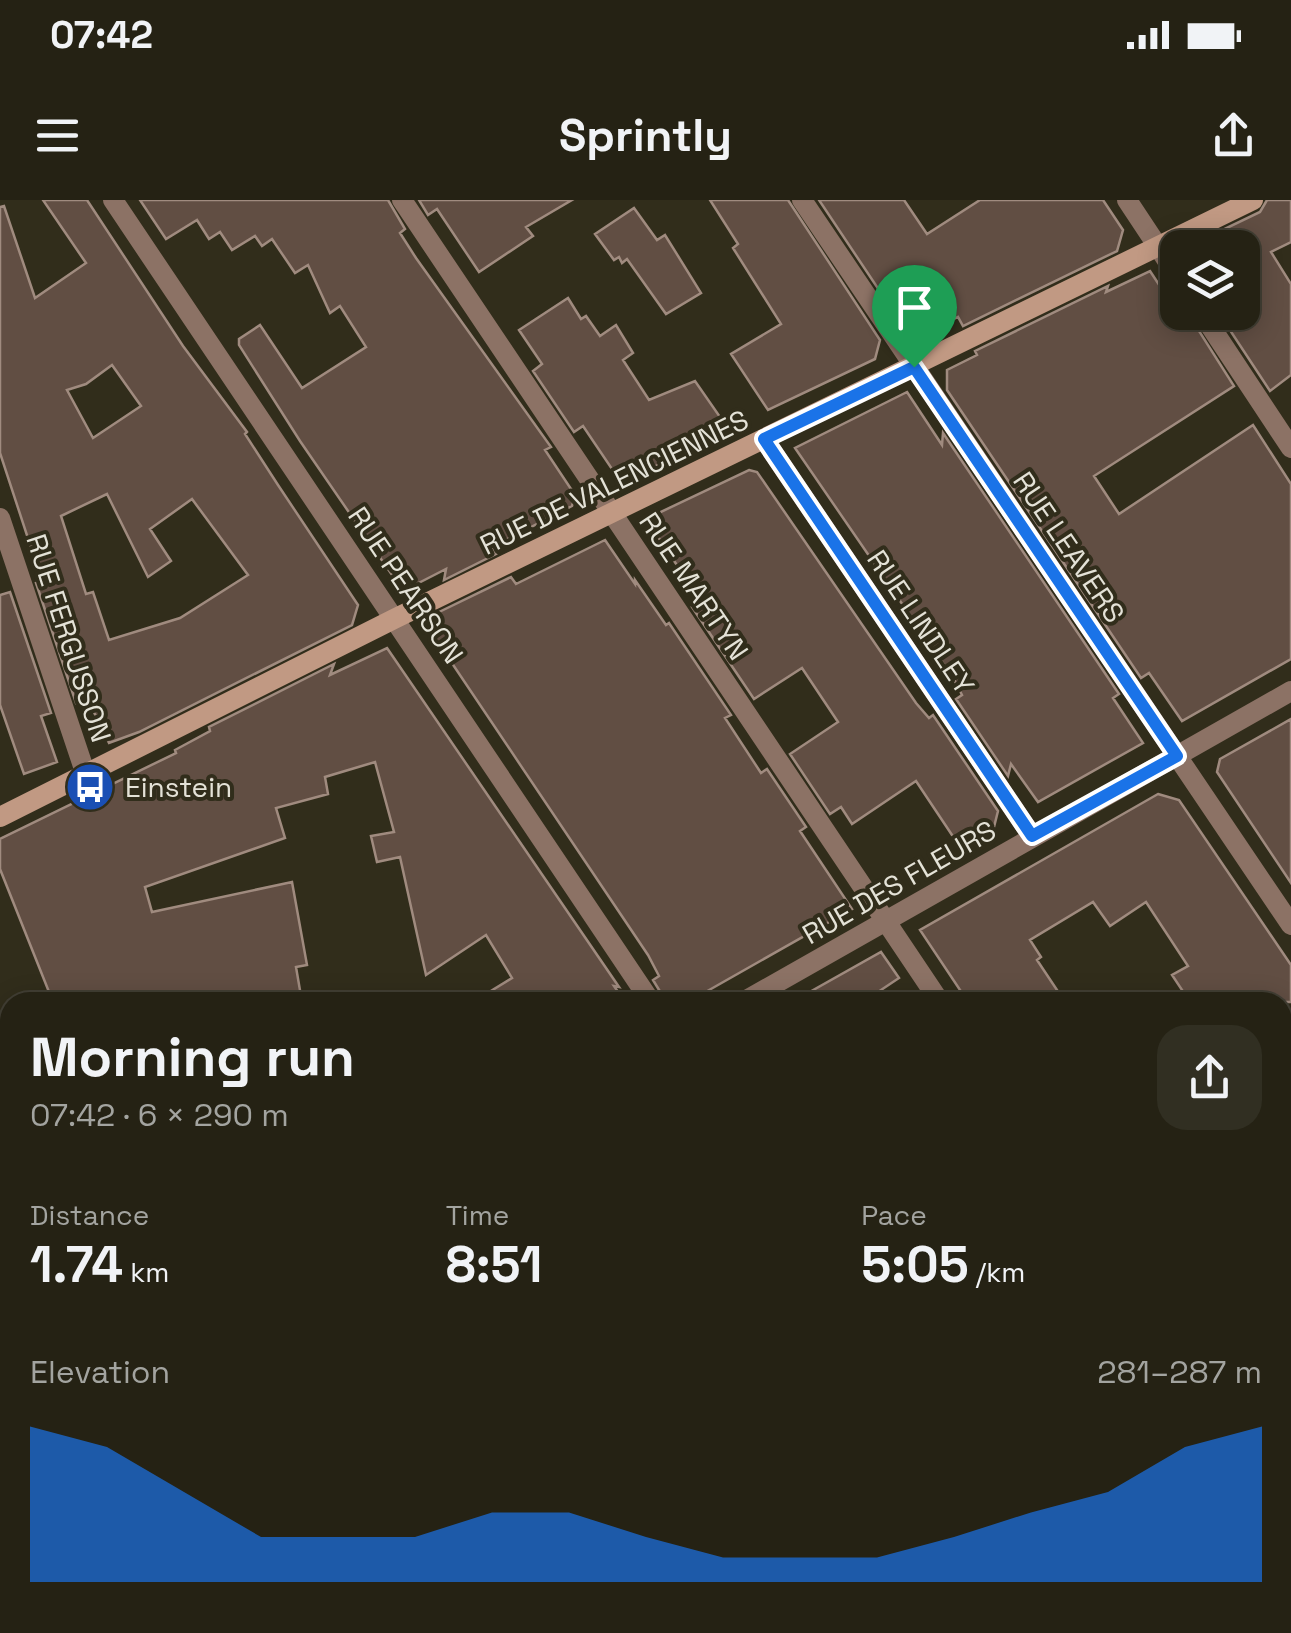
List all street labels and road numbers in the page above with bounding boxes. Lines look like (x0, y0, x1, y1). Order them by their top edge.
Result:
street label: RUE DE VALENCIENNES (474, 401, 754, 563)
street label: RUE LEAVERS (1005, 465, 1133, 629)
street label: RUE PEARSON (340, 500, 472, 670)
street label: RUE MARTYN (631, 505, 757, 667)
street label: RUE FERGUSSON (18, 529, 120, 747)
street label: RUE LINDLEY (859, 543, 983, 701)
street label: RUE DES FLEURS (796, 812, 1002, 952)

